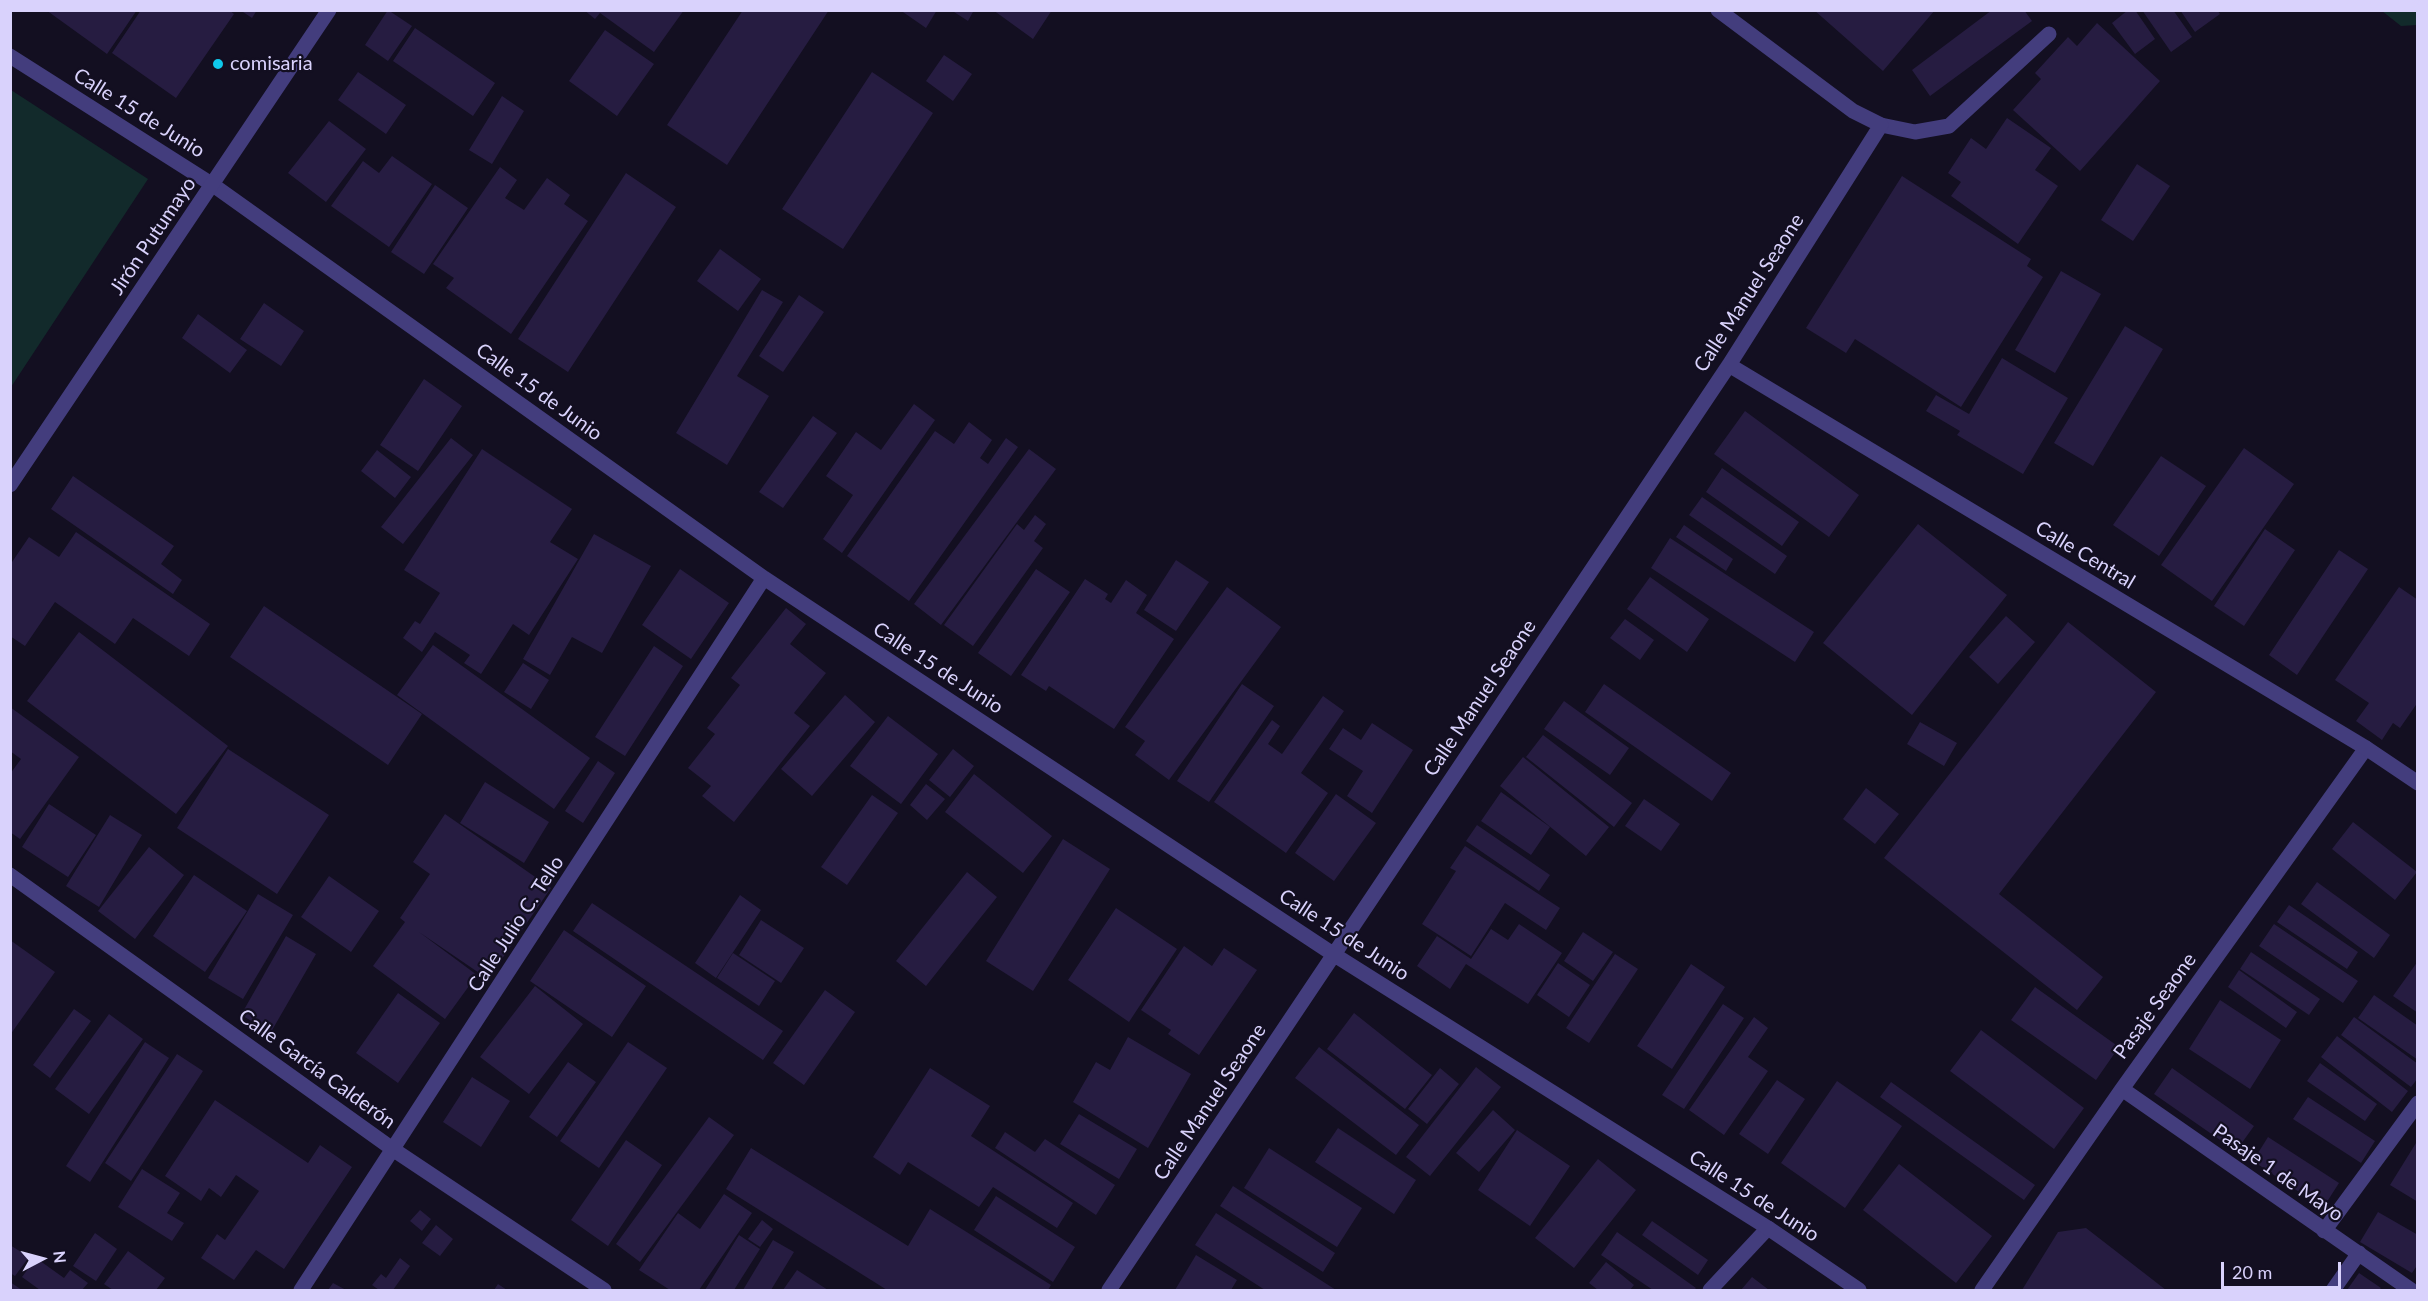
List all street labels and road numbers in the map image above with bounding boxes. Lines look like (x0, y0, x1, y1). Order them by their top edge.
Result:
street label: Calle 15 de Junio (69, 63, 209, 163)
street label: Jirón Putumayo (105, 173, 201, 299)
street label: Calle Manuel Seaone (1689, 209, 1809, 377)
street label: Calle 15 de Junio (471, 338, 607, 446)
street label: Calle Central (2031, 516, 2139, 594)
street label: Calle Manuel Seaone (1419, 615, 1541, 781)
street label: Calle 15 de Junio (868, 617, 1008, 719)
street label: Calle Julio C. Tello (463, 851, 569, 997)
street label: Calle 15 de Junio (1274, 884, 1414, 986)
street label: Pasaje Seaone (2109, 948, 2201, 1064)
street label: Calle García Calderón (234, 1004, 400, 1134)
street label: Calle Manuel Seaone (1149, 1019, 1271, 1185)
street label: Pasaje 1 de Mayo (2208, 1119, 2348, 1227)
street label: Calle 15 de Junio (1684, 1145, 1824, 1247)

